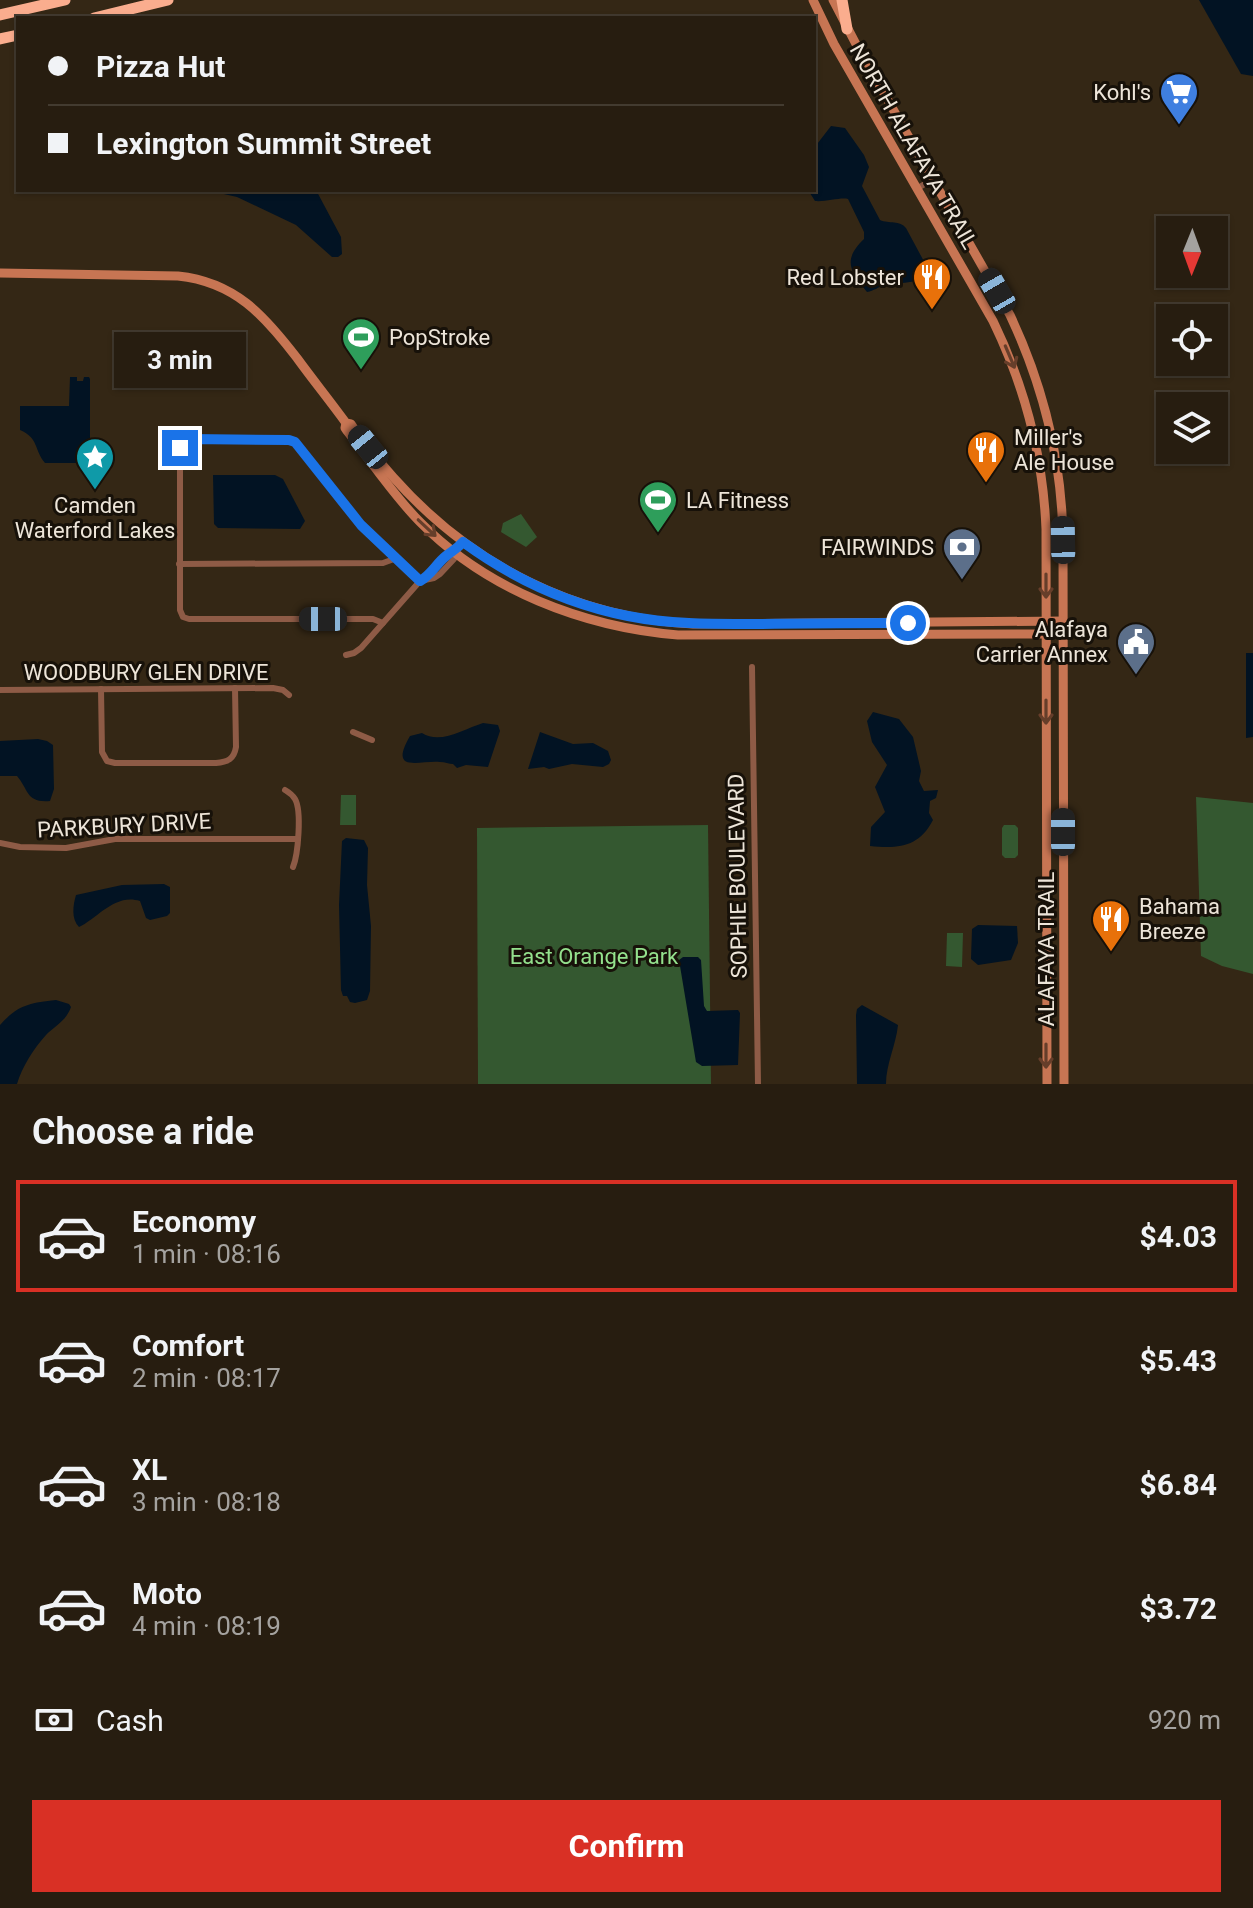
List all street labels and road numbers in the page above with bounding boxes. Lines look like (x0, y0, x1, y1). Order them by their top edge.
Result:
street label: NORTH ALAFAYA TRAIL (845, 39, 983, 253)
street label: WOODBURY GLEN DRIVE (24, 660, 268, 685)
street label: SOPHIE BOULEVARD (723, 773, 752, 979)
street label: PARKBURY DRIVE (36, 808, 212, 843)
street label: ALAFAYA TRAIL (1034, 871, 1059, 1026)

